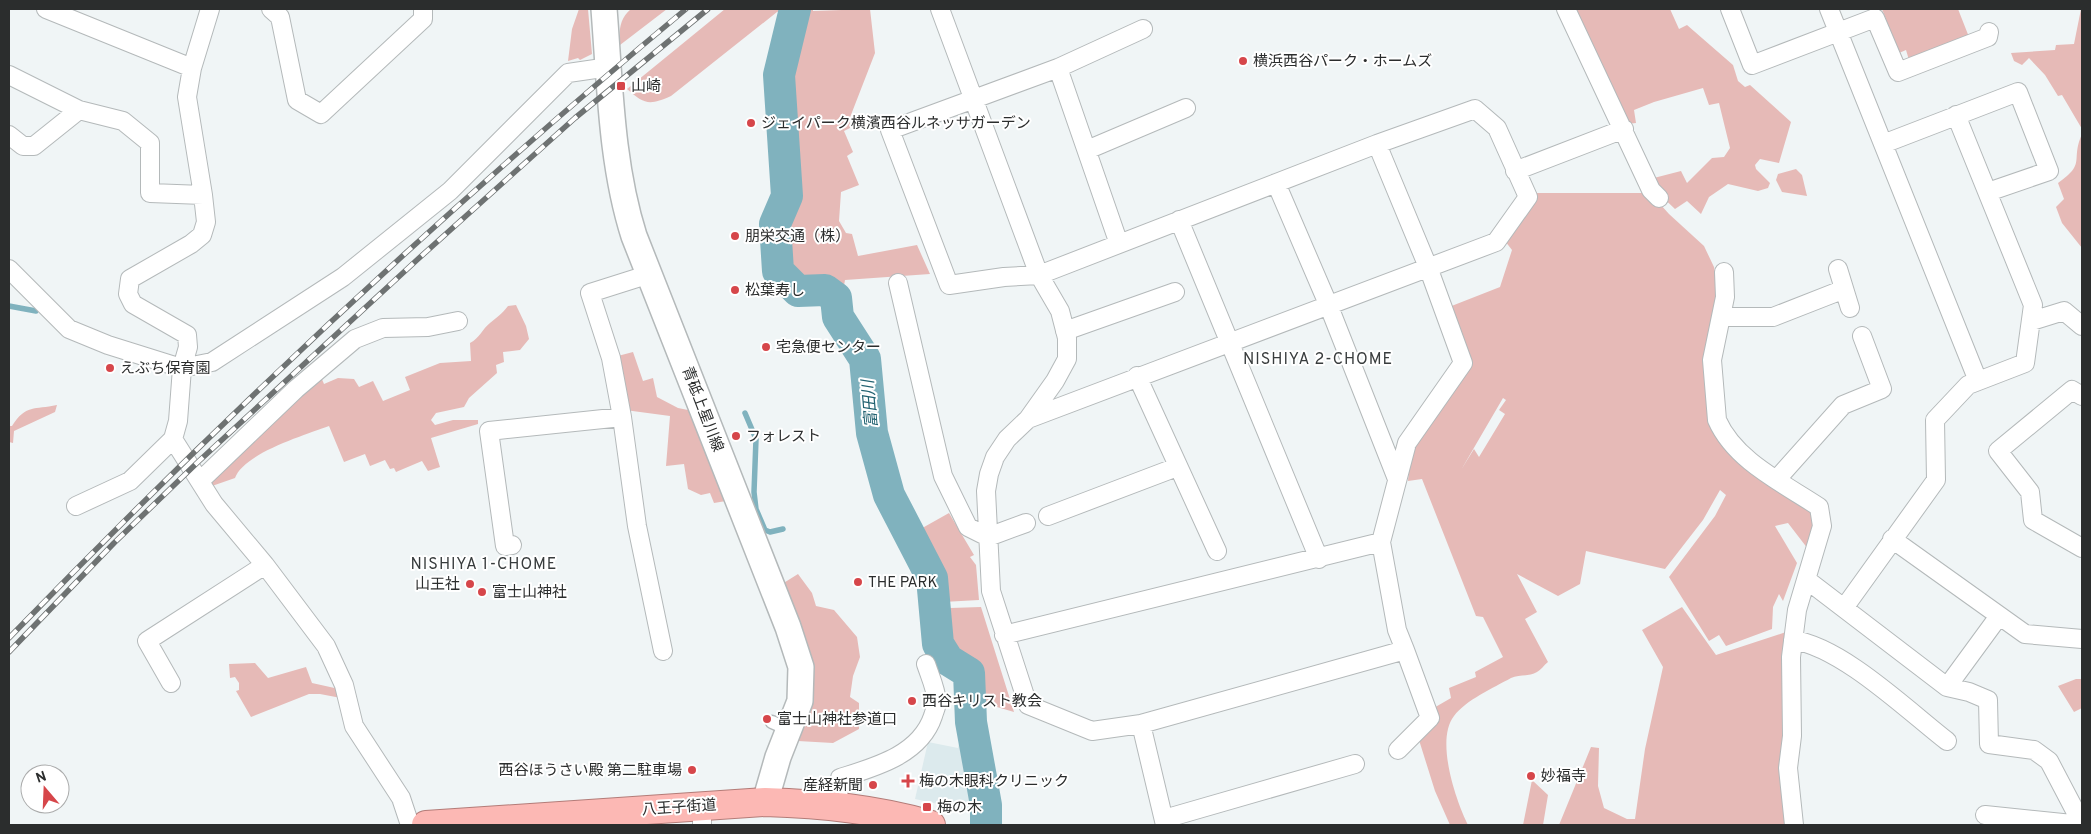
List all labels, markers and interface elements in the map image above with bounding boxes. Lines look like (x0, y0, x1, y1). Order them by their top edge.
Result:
place label: 横浜西谷パーク・ホームズ (1253, 53, 1432, 72)
marker: 横浜西谷パーク・ホームズ (1237, 55, 1249, 67)
place label: 山崎 (631, 78, 661, 97)
marker: 山崎 (615, 80, 627, 92)
place label: ジェイパーク横濱西谷ルネッサガーデン (761, 115, 1031, 134)
marker: ジェイパーク横濱西谷ルネッサガーデン (745, 117, 757, 129)
place label: 朋栄交通（株） (745, 228, 850, 247)
marker: 朋栄交通（株） (729, 230, 741, 242)
place label: 松葉寿し (745, 282, 805, 301)
marker: 松葉寿し (729, 284, 741, 296)
place label: 宅急便センター (776, 339, 881, 358)
marker: 宅急便センター (760, 341, 772, 353)
district label: NISHIYA 2-CHOME (1243, 350, 1393, 370)
place label: えぶち保育園 (120, 360, 210, 379)
marker: えぶち保育園 (104, 362, 116, 374)
street label: 青砥上星川線 (677, 364, 727, 455)
water label: 富田川 (859, 377, 883, 429)
place label: フォレスト (746, 428, 821, 447)
marker: フォレスト (730, 430, 742, 442)
district label: NISHIYA 1-CHOME (411, 555, 557, 575)
place label: THE PARK (868, 574, 937, 593)
place label: 山王社 (415, 576, 460, 595)
marker: THE PARK (852, 576, 864, 588)
marker: 山王社 (464, 578, 476, 590)
place label: 富士山神社 (492, 584, 567, 603)
marker: 富士山神社 (476, 586, 488, 598)
place label: 西谷キリスト教会 (922, 693, 1042, 712)
marker: 西谷キリスト教会 (906, 695, 918, 707)
place label: 富士山神社参道口 (777, 711, 897, 730)
marker: 富士山神社参道口 (761, 713, 773, 725)
place label: 西谷ほうさい殿 第二駐車場 (498, 762, 682, 781)
north arrow (20, 764, 70, 814)
marker: 西谷ほうさい殿 第二駐車場 (686, 764, 698, 776)
text: N (34, 768, 49, 788)
place label: 妙福寺 (1541, 768, 1586, 787)
marker: 妙福寺 (1525, 770, 1537, 782)
place label: 梅の木眼科クリニック (919, 772, 1069, 792)
marker: 梅の木眼科クリニック (901, 774, 915, 788)
place label: 産経新聞 (803, 777, 863, 796)
marker: 産経新聞 (867, 779, 879, 791)
street label: 八王子街道 (641, 796, 717, 821)
place label: 梅の木 (937, 798, 982, 818)
marker: 梅の木 (921, 801, 933, 813)

